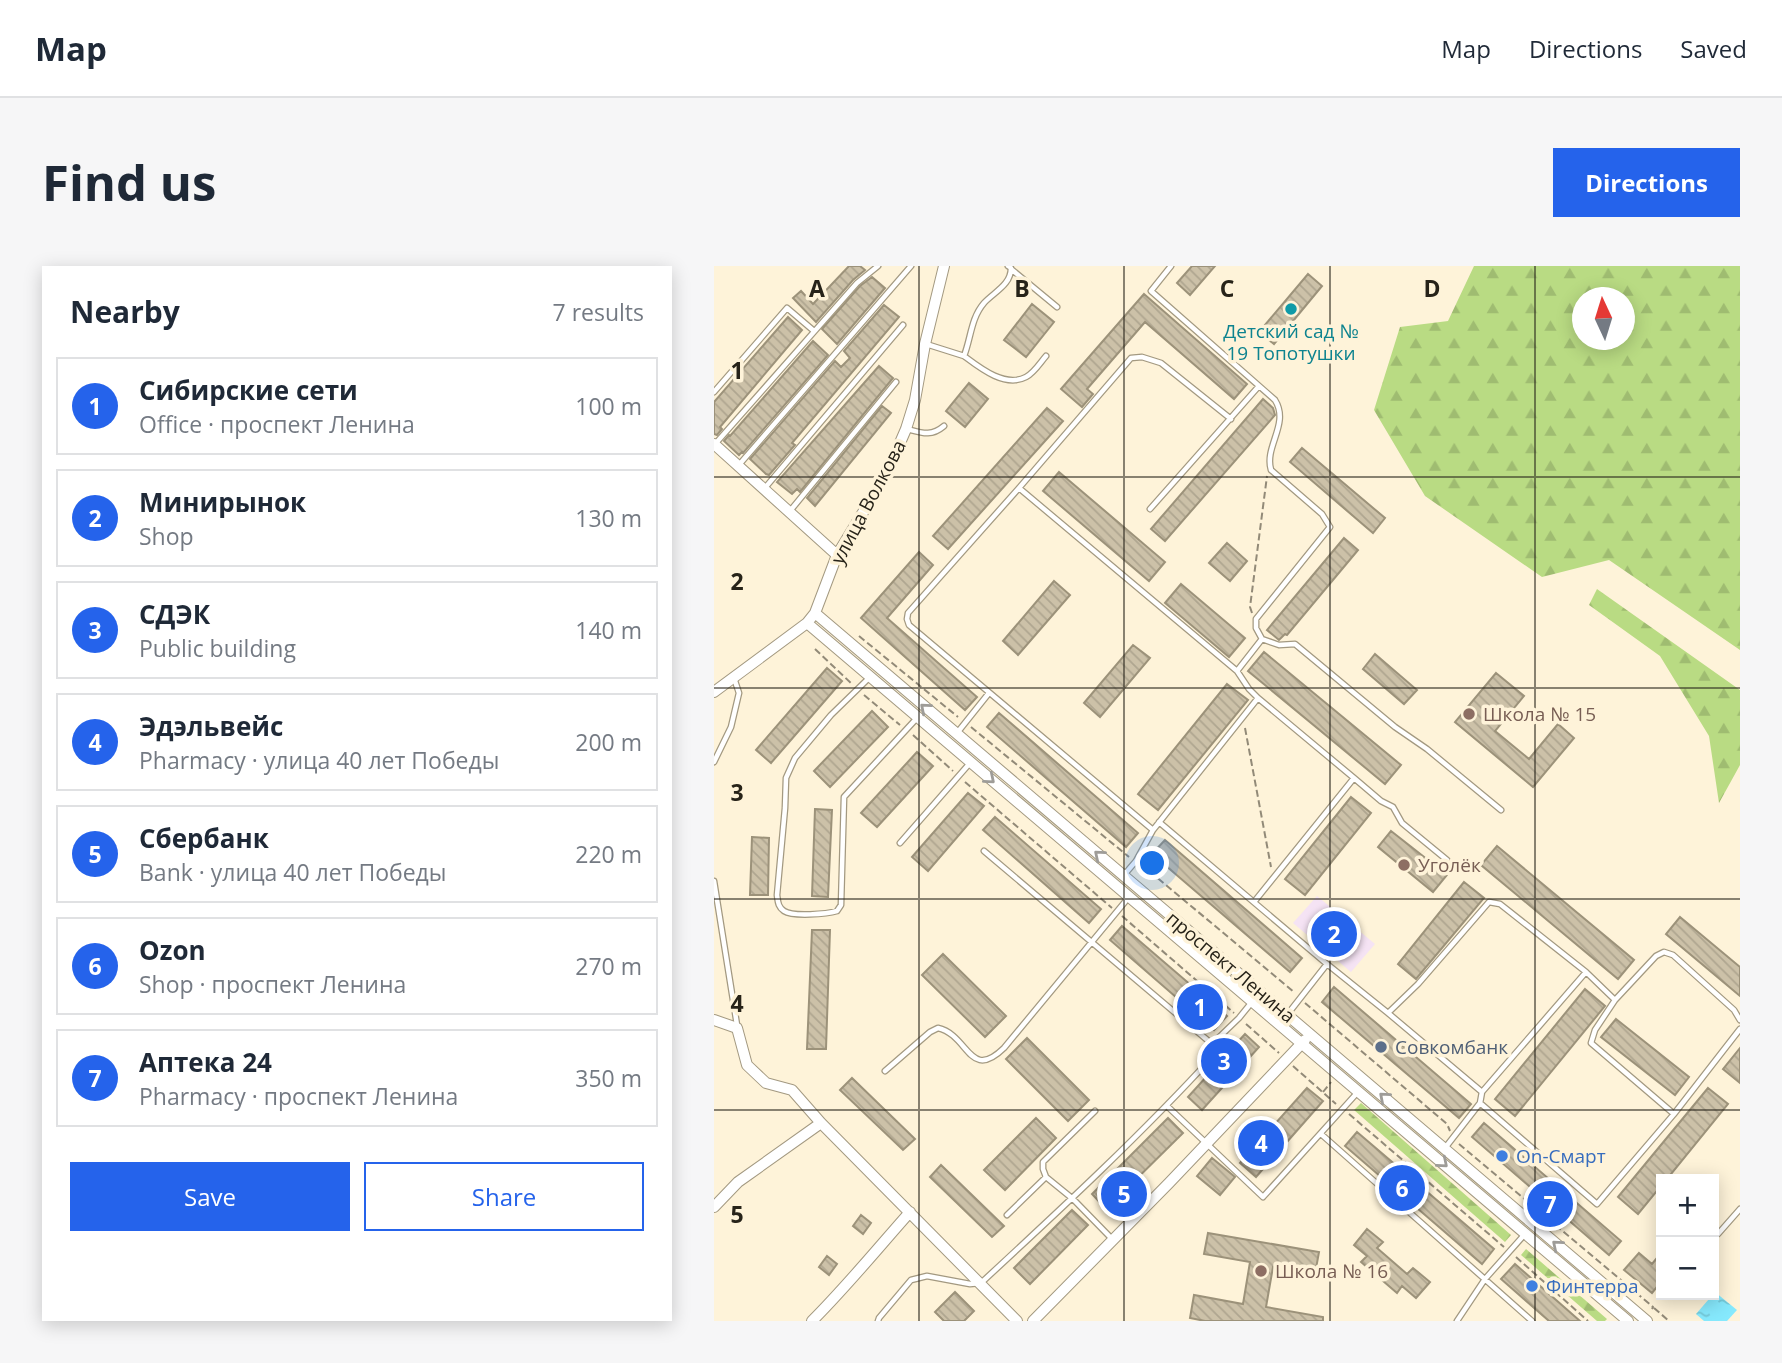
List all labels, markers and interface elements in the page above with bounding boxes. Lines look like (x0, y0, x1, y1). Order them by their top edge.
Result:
text: Map (35, 26, 107, 71)
text: Map (1441, 32, 1491, 65)
text: Directions (1529, 32, 1642, 65)
text: Saved (1680, 32, 1747, 65)
button: Directions (1553, 148, 1740, 217)
text: Find us (42, 149, 216, 215)
text: A (809, 272, 825, 304)
text: B (1014, 272, 1030, 304)
text: C (1220, 272, 1234, 304)
text: D (1423, 272, 1441, 304)
north arrow (1572, 287, 1635, 350)
text: Nearby (70, 291, 180, 332)
text: 7 results (553, 296, 644, 328)
marker: Детский сад № 19 Топотушки (1283, 301, 1299, 317)
place label: Детский сад № 19 Топотушки (1223, 318, 1359, 366)
text: 1 (730, 354, 744, 386)
text: Сибирские сети (139, 372, 358, 408)
text: 1 (88, 390, 102, 422)
text: 100 m (575, 390, 642, 422)
text: Office · проспект Ленина (139, 408, 415, 440)
street label: улица Волкова (824, 435, 912, 569)
text: Минирынок (139, 484, 306, 520)
text: 2 (88, 502, 102, 534)
text: 130 m (575, 502, 642, 534)
text: Shop (139, 520, 194, 552)
text: 2 (730, 565, 744, 597)
text: СДЭК (139, 596, 210, 632)
text: 3 (88, 614, 102, 646)
text: 140 m (575, 614, 642, 646)
text: Public building (139, 632, 296, 664)
place label: Школа № 15 (1483, 701, 1596, 727)
one-way arrow (921, 704, 934, 716)
marker: Школа № 15 (1461, 706, 1477, 722)
text: Эдэльвейс (139, 708, 283, 744)
text: 4 (88, 726, 102, 758)
text: 200 m (575, 726, 642, 758)
text: Pharmacy · улица 40 лет Победы (139, 744, 499, 776)
one-way arrow (981, 771, 994, 783)
text: 3 (730, 776, 744, 808)
text: Сбербанк (139, 820, 269, 856)
text: 5 (88, 838, 102, 870)
text: 220 m (575, 838, 642, 870)
your location (1135, 846, 1169, 880)
one-way arrow (1094, 851, 1107, 863)
place label: Уголёк (1418, 852, 1481, 878)
text: Bank · улица 40 лет Победы (139, 856, 447, 888)
marker: Уголёк (1396, 857, 1412, 873)
street label: проспект Ленина (1161, 905, 1301, 1029)
pin: 2 (1311, 908, 1357, 960)
text: Ozon (139, 932, 206, 968)
text: 6 (88, 950, 102, 982)
text: 270 m (575, 950, 642, 982)
text: Shop · проспект Ленина (139, 968, 406, 1000)
pin: 1 (1177, 981, 1223, 1033)
text: 4 (730, 987, 744, 1019)
place label: Совкомбанк (1395, 1034, 1508, 1060)
pin: 3 (1201, 1035, 1247, 1087)
marker: Совкомбанк (1373, 1039, 1389, 1055)
text: Аптека 24 (139, 1044, 272, 1080)
text: 7 (88, 1062, 102, 1094)
text: 350 m (575, 1062, 642, 1094)
text: Pharmacy · проспект Ленина (139, 1080, 458, 1112)
one-way arrow (1379, 1093, 1392, 1106)
pin: 4 (1238, 1117, 1284, 1169)
place label: On-Смарт (1516, 1143, 1606, 1169)
marker: On-Смарт (1494, 1148, 1510, 1164)
one-way arrow (1436, 1155, 1448, 1168)
button: Save (70, 1162, 350, 1231)
button: Share (364, 1162, 644, 1231)
pin: 6 (1379, 1162, 1425, 1214)
pin: 5 (1101, 1168, 1147, 1220)
map controls (1656, 1174, 1719, 1300)
button: + (1656, 1174, 1719, 1237)
pin: 7 (1527, 1178, 1573, 1230)
text: 5 (730, 1198, 744, 1230)
button: − (1656, 1237, 1719, 1300)
one-way arrow (1553, 1241, 1566, 1253)
place label: Школа № 16 (1275, 1258, 1388, 1284)
marker: Школа № 16 (1253, 1263, 1269, 1279)
place label: Финтерра (1546, 1273, 1639, 1299)
marker: Финтерра (1524, 1278, 1540, 1294)

